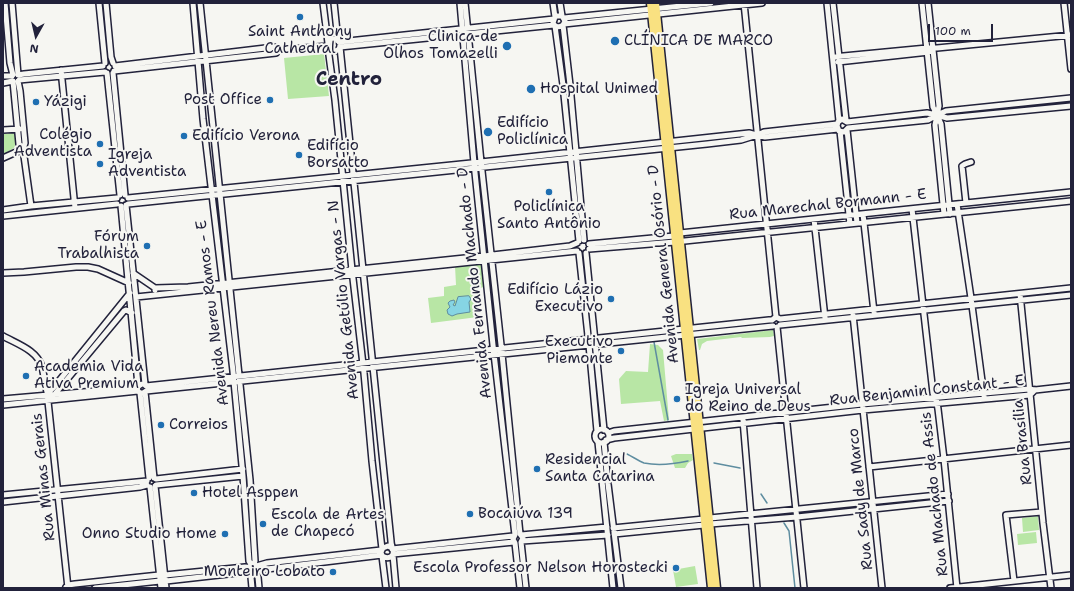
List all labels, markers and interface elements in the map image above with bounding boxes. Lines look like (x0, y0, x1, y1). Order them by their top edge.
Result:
marker: Saint Anthony Cathedral (295, 12, 305, 22)
north arrow (16, 16, 56, 56)
scale bar (930, 16, 995, 42)
place label: Saint Anthony Cathedral (248, 23, 352, 58)
text: 100 m (935, 23, 971, 39)
place label: Clinica de Olhos Tomazelli (383, 28, 498, 63)
place label: CLÍNICA DE MARCO (624, 32, 773, 50)
marker: CLÍNICA DE MARCO (609, 35, 621, 47)
text: N (29, 40, 40, 56)
marker: Clinica de Olhos Tomazelli (501, 40, 513, 52)
district label: Centro (316, 69, 382, 91)
place label: Hospital Unimed (540, 80, 658, 98)
marker: Hospital Unimed (525, 83, 537, 95)
place label: Post Office (184, 91, 262, 109)
place label: Yázigi (44, 93, 87, 111)
marker: Post Office (265, 95, 275, 105)
marker: Yázigi (31, 97, 41, 107)
place label: Edifício Policlínica (497, 114, 568, 149)
place label: Colégio Adventista (14, 126, 92, 161)
marker: Edifício Policlínica (482, 126, 494, 138)
place label: Edifício Verona (192, 127, 300, 145)
marker: Edifício Verona (179, 131, 189, 141)
place label: Edifício Borsatto (307, 137, 369, 172)
marker: Colégio Adventista (95, 139, 105, 149)
place label: Igreja Adventista (108, 146, 186, 181)
marker: Edifício Borsatto (294, 150, 304, 160)
marker: Igreja Adventista (95, 159, 105, 169)
street label: Avenida General Osório - D (645, 164, 683, 364)
street label: Avenida Fernando Machado - D (454, 166, 496, 400)
street label: Rua Marechal Bormann - E (729, 186, 927, 224)
marker: Policlínica Santo Antônio (544, 187, 554, 197)
place label: Policlínica Santo Antônio (497, 198, 601, 233)
street label: Avenida Getúlio Vargas - N (325, 199, 363, 401)
street label: Avenida Nereu Ramos - E (193, 219, 233, 407)
place label: Fórum Trabalhista (57, 228, 139, 263)
marker: Fórum Trabalhista (142, 241, 152, 251)
place label: Edifício Lázio Executivo (507, 281, 603, 316)
marker: Edifício Lázio Executivo (606, 294, 616, 304)
place label: Executivo Piemonte (545, 333, 613, 368)
marker: Executivo Piemonte (616, 346, 626, 356)
place label: Academia Vida Ativa Premium (34, 358, 143, 393)
marker: Academia Vida Ativa Premium (21, 371, 31, 381)
street label: Rua Benjamin Constant - E (829, 372, 1025, 410)
place label: Igreja Universal do Reino de Deus (685, 381, 811, 416)
marker: Igreja Universal do Reino de Deus (672, 394, 682, 404)
street label: Rua Brasília (1010, 398, 1036, 486)
street label: Rua Machado de Assis (917, 411, 953, 577)
street label: Rua Minas Gerais (28, 412, 60, 542)
place label: Correios (169, 416, 228, 434)
marker: Correios (156, 420, 166, 430)
street label: Rua Sady de Marco (845, 427, 877, 571)
place label: Residencial Santa Catarina (545, 451, 655, 486)
marker: Residencial Santa Catarina (532, 464, 542, 474)
place label: Hotel Asppen (202, 484, 298, 502)
marker: Hotel Asppen (189, 488, 199, 498)
place label: Bocaiúva 139 (478, 505, 573, 523)
place label: Escola de Artes de Chapecó (271, 506, 385, 541)
marker: Bocaiúva 139 (465, 509, 475, 519)
marker: Escola de Artes de Chapecó (258, 519, 268, 529)
place label: Onno Studio Home (82, 525, 217, 543)
marker: Onno Studio Home (220, 529, 230, 539)
place label: Escola Professor Nelson Horostecki (413, 559, 668, 577)
place label: Monteiro Lobato (204, 563, 325, 581)
marker: Escola Professor Nelson Horostecki (671, 563, 681, 573)
marker: Monteiro Lobato (328, 567, 338, 577)

